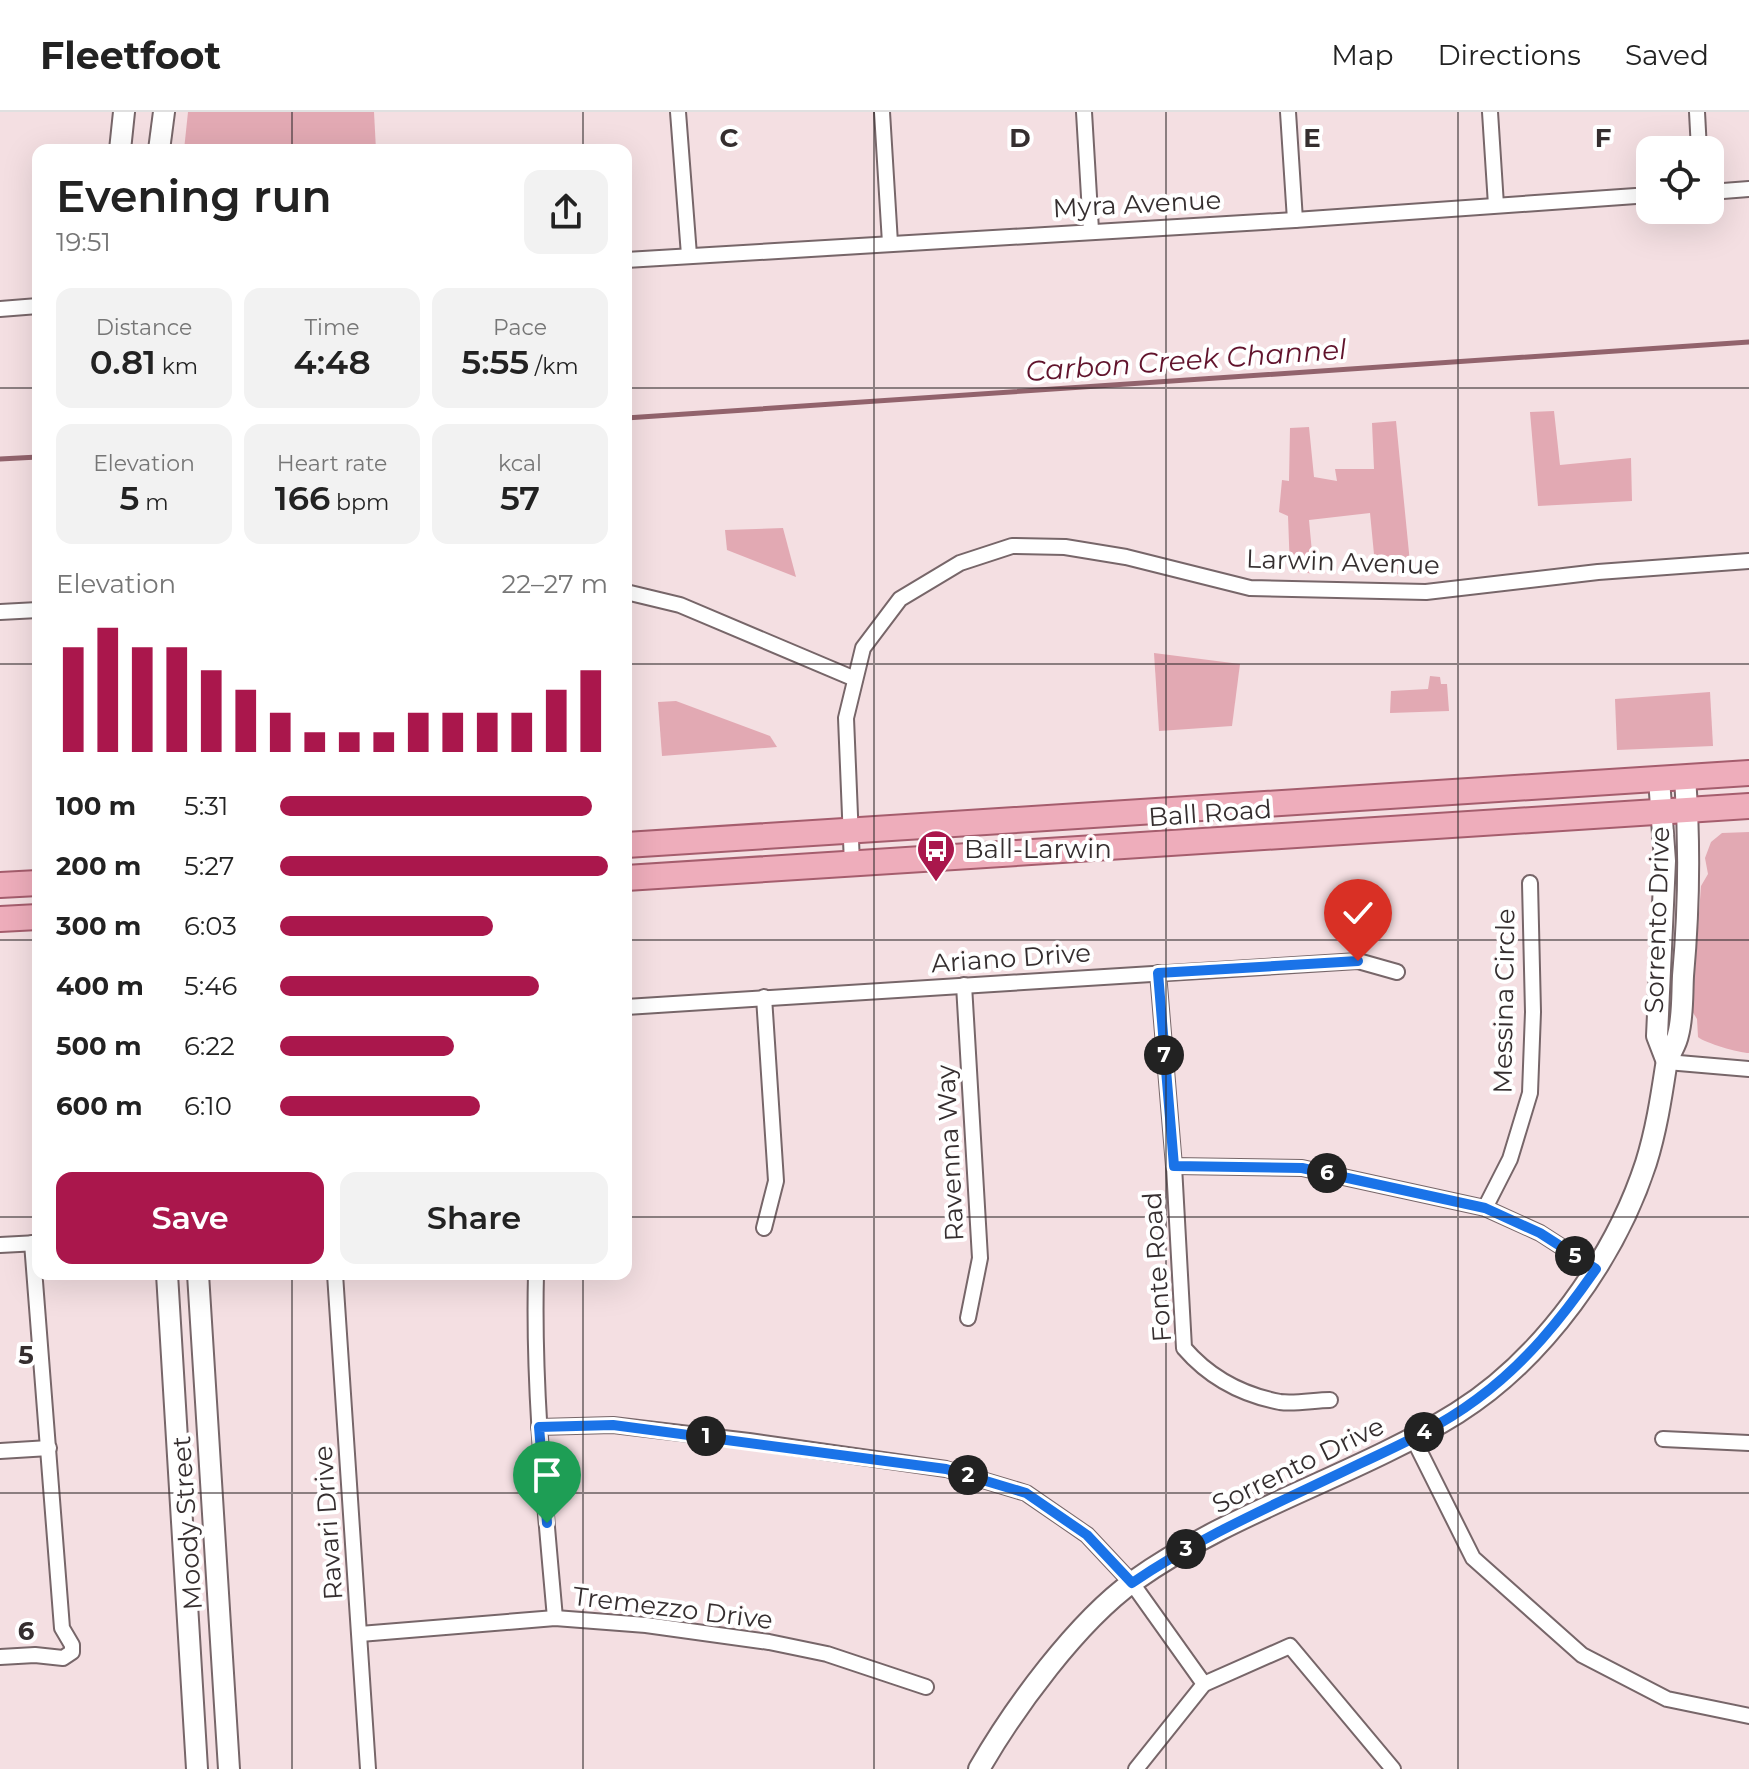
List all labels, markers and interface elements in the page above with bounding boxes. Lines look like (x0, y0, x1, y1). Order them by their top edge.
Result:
text: Fleetfoot (40, 32, 221, 79)
text: Map (1331, 38, 1393, 72)
text: Directions (1437, 38, 1581, 72)
text: Saved (1625, 38, 1709, 72)
text: C (720, 122, 739, 154)
text: D (1009, 122, 1031, 154)
text: E (1303, 122, 1321, 154)
text: F (1595, 122, 1611, 154)
map controls (1636, 136, 1724, 224)
button: locate (1636, 136, 1724, 224)
text: Evening run (56, 169, 332, 223)
button: share (524, 170, 608, 254)
street label: Myra Avenue (1052, 184, 1222, 224)
text: 19:51 (56, 226, 111, 258)
text: Distance (96, 314, 192, 341)
text: Time (304, 314, 360, 341)
text: Pace (493, 314, 547, 341)
water label: Carbon Creek Channel (1024, 332, 1348, 388)
text: 0.81 (90, 341, 156, 383)
text: 4:48 (293, 341, 371, 383)
text: 5:55 (461, 341, 529, 383)
text: km (156, 353, 198, 380)
text: /km (529, 353, 579, 380)
text: Elevation (93, 450, 195, 477)
text: Heart rate (277, 450, 387, 477)
text: kcal (498, 450, 542, 477)
text: 5 (120, 477, 139, 519)
text: 166 (275, 477, 330, 519)
text: 57 (500, 477, 540, 519)
text: m (139, 489, 168, 516)
text: bpm (330, 489, 389, 516)
street label: Larwin Avenue (1246, 543, 1440, 581)
text: Elevation (56, 568, 176, 600)
text: 22–27 m (502, 568, 608, 600)
text: 100 m (56, 790, 136, 822)
text: 5:31 (184, 790, 228, 822)
street label: Ball Road (1147, 793, 1273, 833)
street label: Sorrento Drive (1638, 826, 1676, 1014)
bus stop icon: Ball-Larwin (915, 828, 957, 883)
place label: Ball-Larwin (964, 833, 1112, 865)
text: 200 m (56, 850, 141, 882)
text: 5:27 (184, 850, 234, 882)
pin (1324, 879, 1392, 961)
icon: check (1336, 891, 1380, 935)
street label: Messina Circle (1486, 908, 1522, 1094)
text: 300 m (56, 910, 141, 942)
text: 6:03 (184, 910, 237, 942)
street label: Ariano Drive (930, 936, 1092, 980)
text: 400 m (56, 970, 144, 1002)
text: 5:46 (184, 970, 237, 1002)
text: 500 m (56, 1030, 141, 1062)
text: 6:22 (184, 1030, 235, 1062)
pin: 7 (1144, 1035, 1184, 1075)
text: 7 (1157, 1041, 1171, 1068)
street label: Ravenna Way (929, 1063, 971, 1242)
text: 600 m (56, 1090, 143, 1122)
text: 6:10 (184, 1090, 232, 1122)
pin: 6 (1307, 1153, 1347, 1193)
text: 6 (1320, 1159, 1334, 1186)
button: Save (56, 1172, 324, 1264)
button: Share (340, 1172, 608, 1264)
street label: Fonte Road (1136, 1191, 1178, 1343)
pin: 5 (1555, 1236, 1595, 1276)
text: 5 (1568, 1242, 1582, 1269)
text: 5 (18, 1339, 34, 1371)
street label: Sorrento Drive (1207, 1410, 1389, 1520)
pin: 4 (1404, 1412, 1444, 1452)
pin: 1 (686, 1416, 726, 1456)
text: 4 (1416, 1418, 1432, 1445)
text: 1 (702, 1422, 710, 1449)
street label: Moody Street (165, 1435, 209, 1611)
pin (513, 1441, 581, 1523)
street label: Ravari Drive (307, 1445, 349, 1601)
icon: arrive (525, 1453, 569, 1497)
pin: 2 (948, 1455, 988, 1495)
text: 2 (962, 1461, 974, 1488)
pin: 3 (1166, 1529, 1206, 1569)
text: 3 (1179, 1535, 1193, 1562)
street label: Tremezzo Drive (571, 1580, 775, 1636)
text: 6 (18, 1615, 35, 1647)

